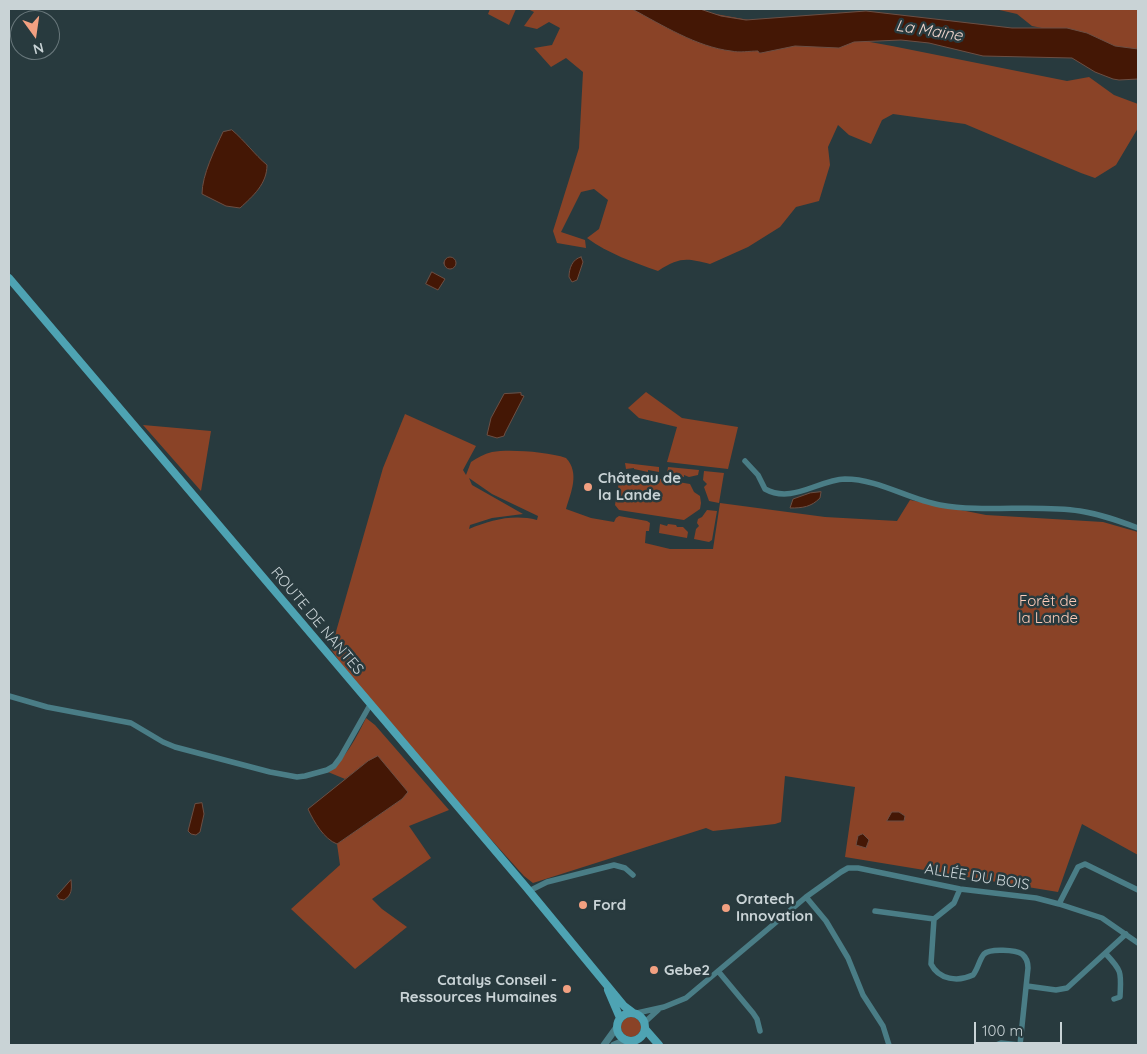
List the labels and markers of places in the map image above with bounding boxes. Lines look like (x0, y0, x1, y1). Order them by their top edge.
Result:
place label: Château de la Lande (598, 469, 681, 504)
marker: Château de la Lande (582, 481, 594, 493)
place label: Oratech Innovation (736, 890, 813, 925)
place label: Ford (593, 896, 626, 914)
marker: Ford (577, 899, 589, 911)
marker: Oratech Innovation (720, 902, 732, 914)
place label: Gebe2 (664, 961, 710, 979)
marker: Gebe2 (648, 964, 660, 976)
place label: Catalys Conseil - Ressources Humaines (400, 971, 557, 1006)
marker: Catalys Conseil - Ressources Humaines (561, 983, 573, 995)

